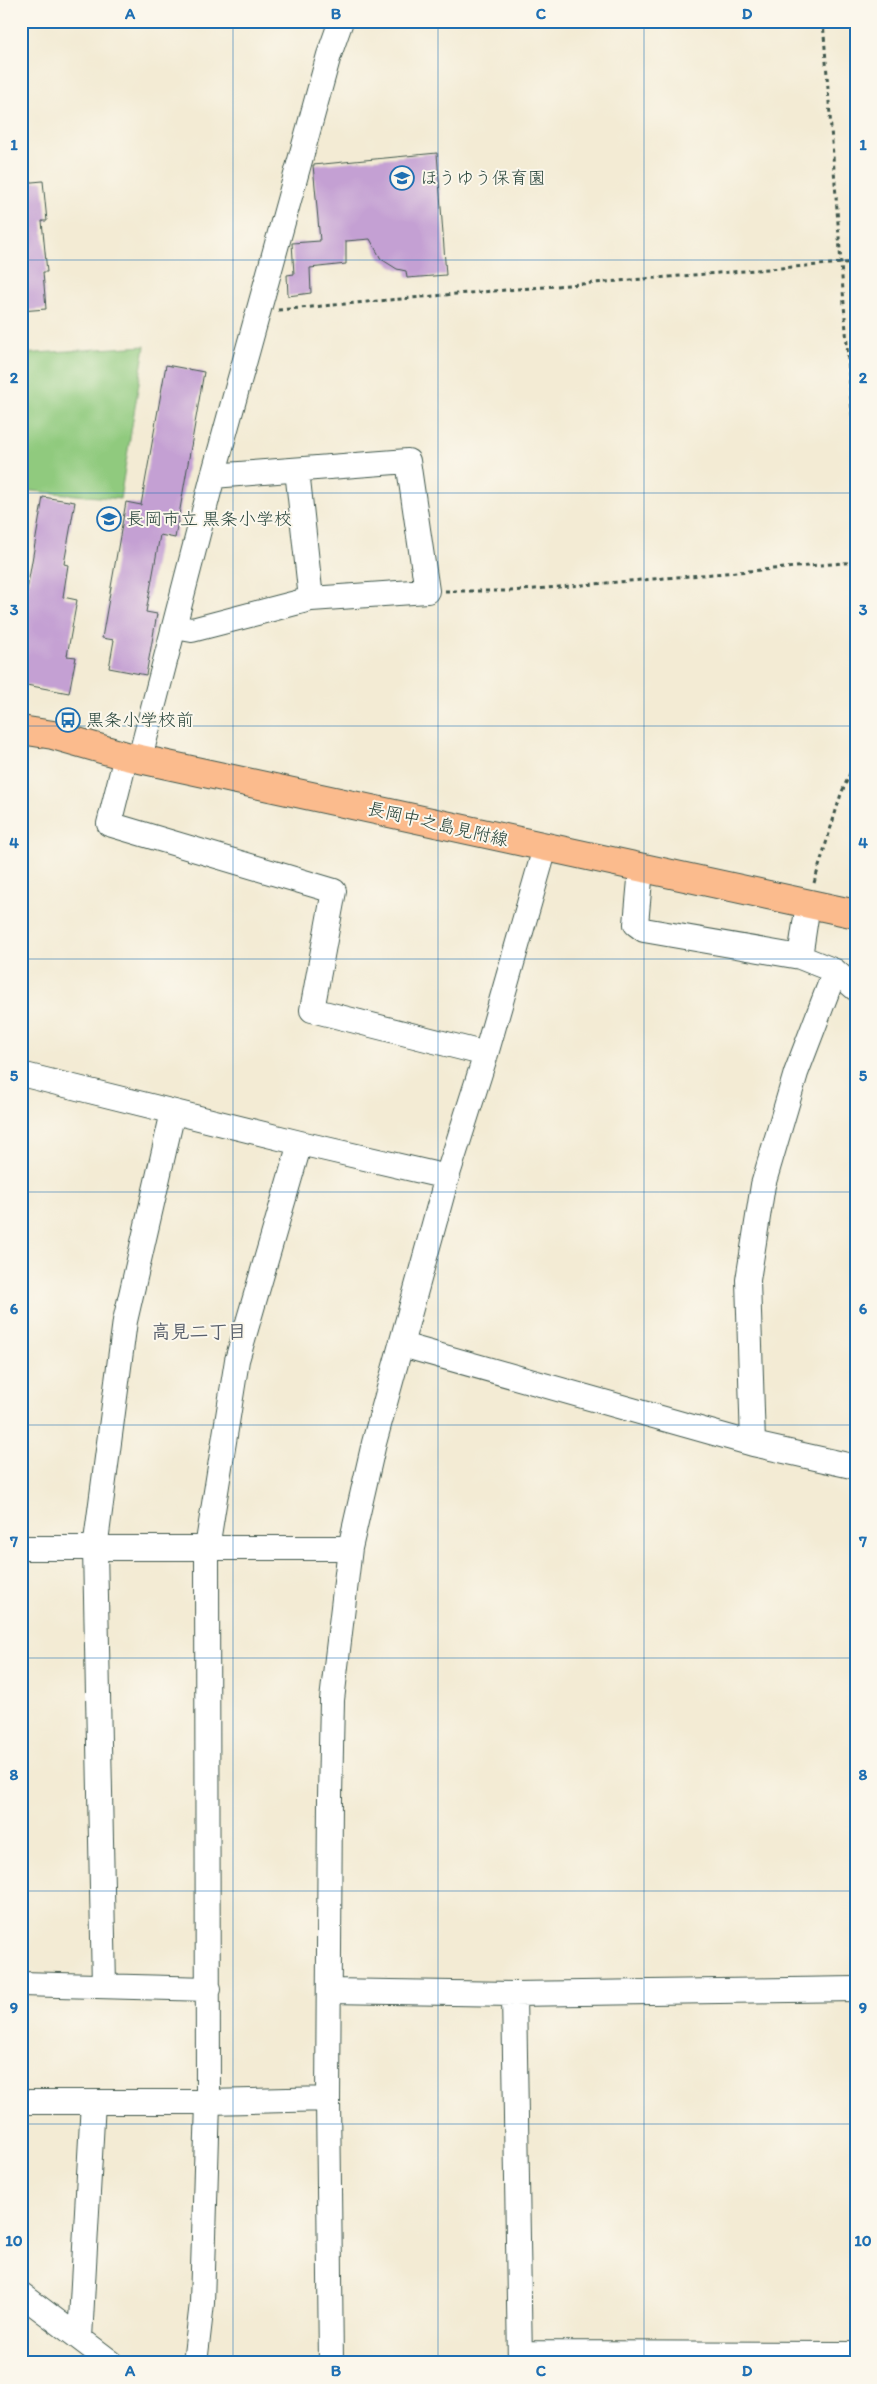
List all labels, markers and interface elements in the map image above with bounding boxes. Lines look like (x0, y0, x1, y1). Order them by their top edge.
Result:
text: A (124, 4, 136, 23)
text: B (331, 4, 342, 23)
text: C (536, 4, 547, 23)
text: D (742, 4, 753, 23)
text: 1 (10, 135, 18, 154)
text: 1 (859, 135, 867, 154)
school or university icon: ほうゆう保育園 (389, 165, 415, 191)
place label: ほうゆう保育園 (420, 167, 546, 189)
text: 2 (10, 368, 19, 387)
text: 2 (859, 368, 868, 387)
school or university icon: 長岡市立 黒条小学校 (96, 506, 122, 532)
place label: 長岡市立 黒条小学校 (126, 508, 292, 530)
text: 3 (10, 600, 19, 619)
text: 3 (859, 600, 868, 619)
bus stop icon: 黒条小学校前 (55, 707, 81, 733)
place label: 黒条小学校前 (86, 709, 194, 731)
street label: 長岡中之島見附線 (365, 797, 511, 851)
text: 4 (9, 833, 19, 852)
text: 4 (858, 833, 868, 852)
text: 5 (10, 1066, 19, 1085)
text: 5 (859, 1066, 868, 1085)
text: 6 (10, 1299, 19, 1318)
text: 6 (859, 1299, 868, 1318)
district label: 高見二丁目 (151, 1320, 247, 1343)
text: 7 (9, 1532, 18, 1551)
text: 7 (858, 1532, 867, 1551)
text: 8 (10, 1765, 19, 1784)
text: 8 (859, 1765, 868, 1784)
text: 9 (10, 1998, 18, 2017)
text: 9 (859, 1998, 867, 2017)
text: 10 (5, 2231, 23, 2250)
text: 10 (854, 2231, 872, 2250)
text: A (124, 2361, 136, 2380)
text: B (331, 2361, 342, 2380)
text: C (536, 2361, 547, 2380)
text: D (742, 2361, 753, 2380)

